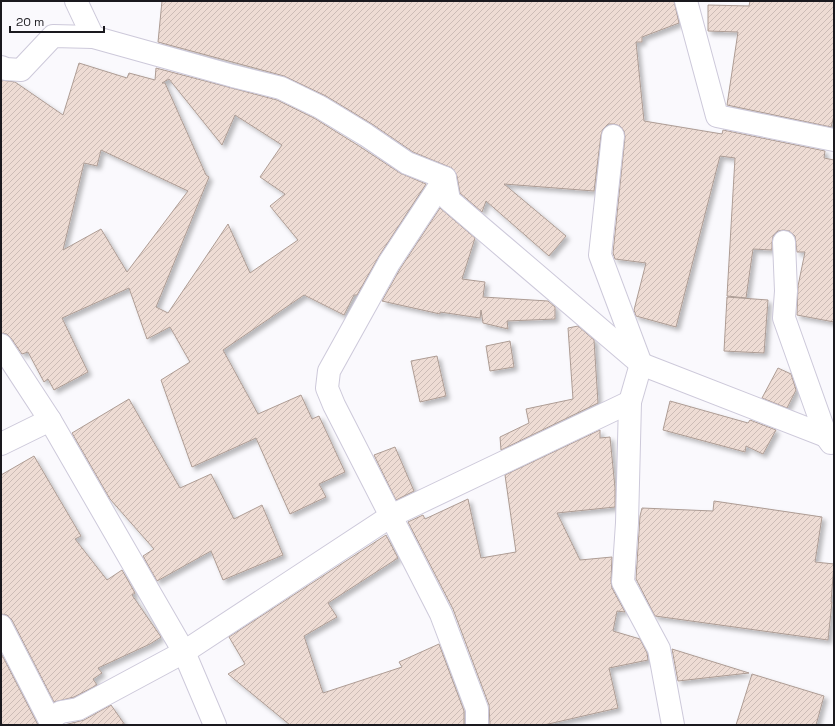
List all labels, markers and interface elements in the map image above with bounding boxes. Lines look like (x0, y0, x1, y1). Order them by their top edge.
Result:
scale bar (10, 8, 104, 34)
text: 20 m (16, 14, 44, 30)

